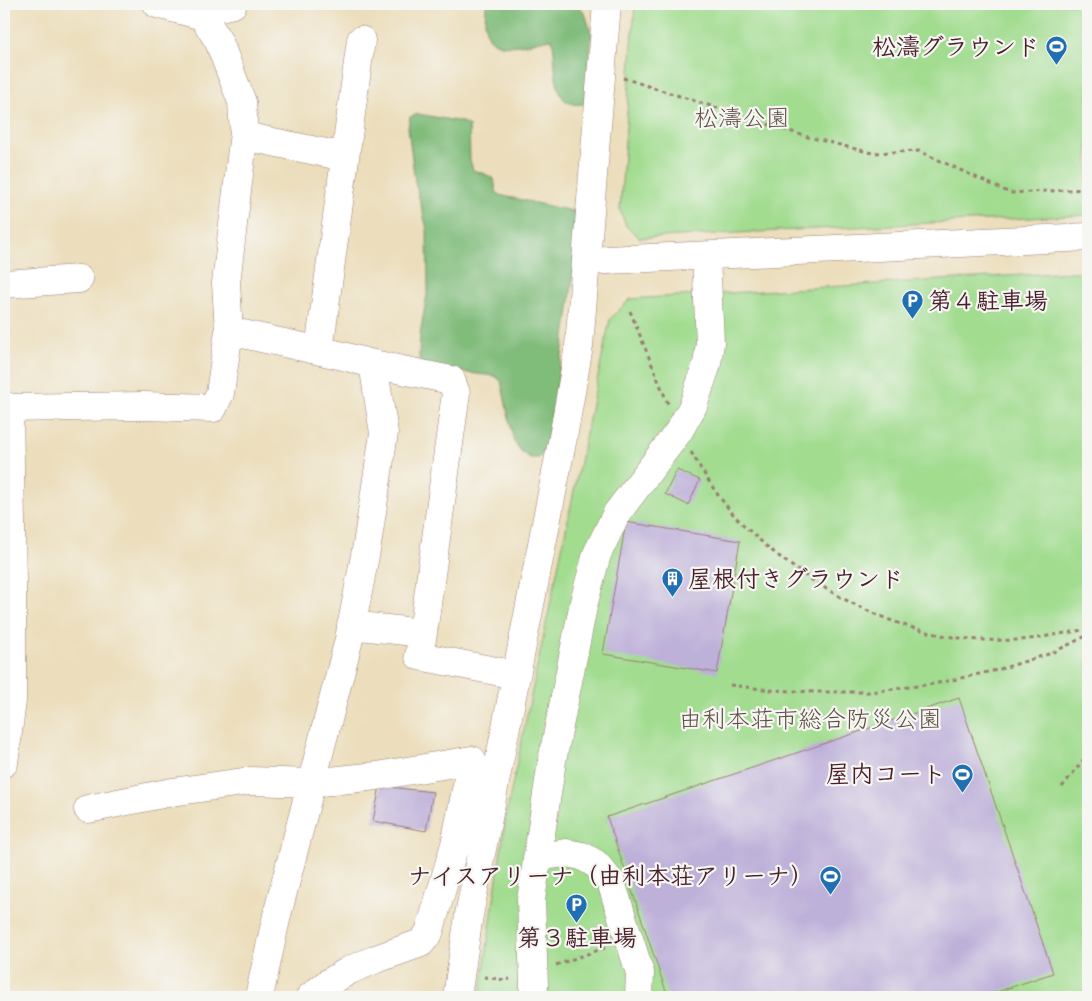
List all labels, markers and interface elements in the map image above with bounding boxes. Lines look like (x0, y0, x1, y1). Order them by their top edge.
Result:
place label: 松濤グラウンド (872, 32, 1040, 62)
sports icon: 松濤グラウンド (1044, 35, 1068, 66)
park label: 松濤公園 (694, 103, 790, 133)
place label: 第４駐車場 (928, 286, 1048, 316)
parking icon: 第４駐車場 (900, 289, 924, 320)
place label: 屋根付きグラウンド (688, 564, 904, 594)
building icon: 屋根付きグラウンド (660, 567, 684, 598)
park label: 由利本荘市総合防災公園 (678, 704, 942, 734)
place label: 屋内コート (826, 759, 946, 789)
sports icon: 屋内コート (950, 762, 974, 793)
place label: ナイスアリーナ（由利本荘アリーナ） (407, 861, 814, 891)
sports icon: ナイスアリーナ（由利本荘アリーナ） (818, 864, 842, 895)
parking icon: 第３駐車場 (565, 892, 589, 923)
place label: 第３駐車場 (517, 923, 637, 953)

